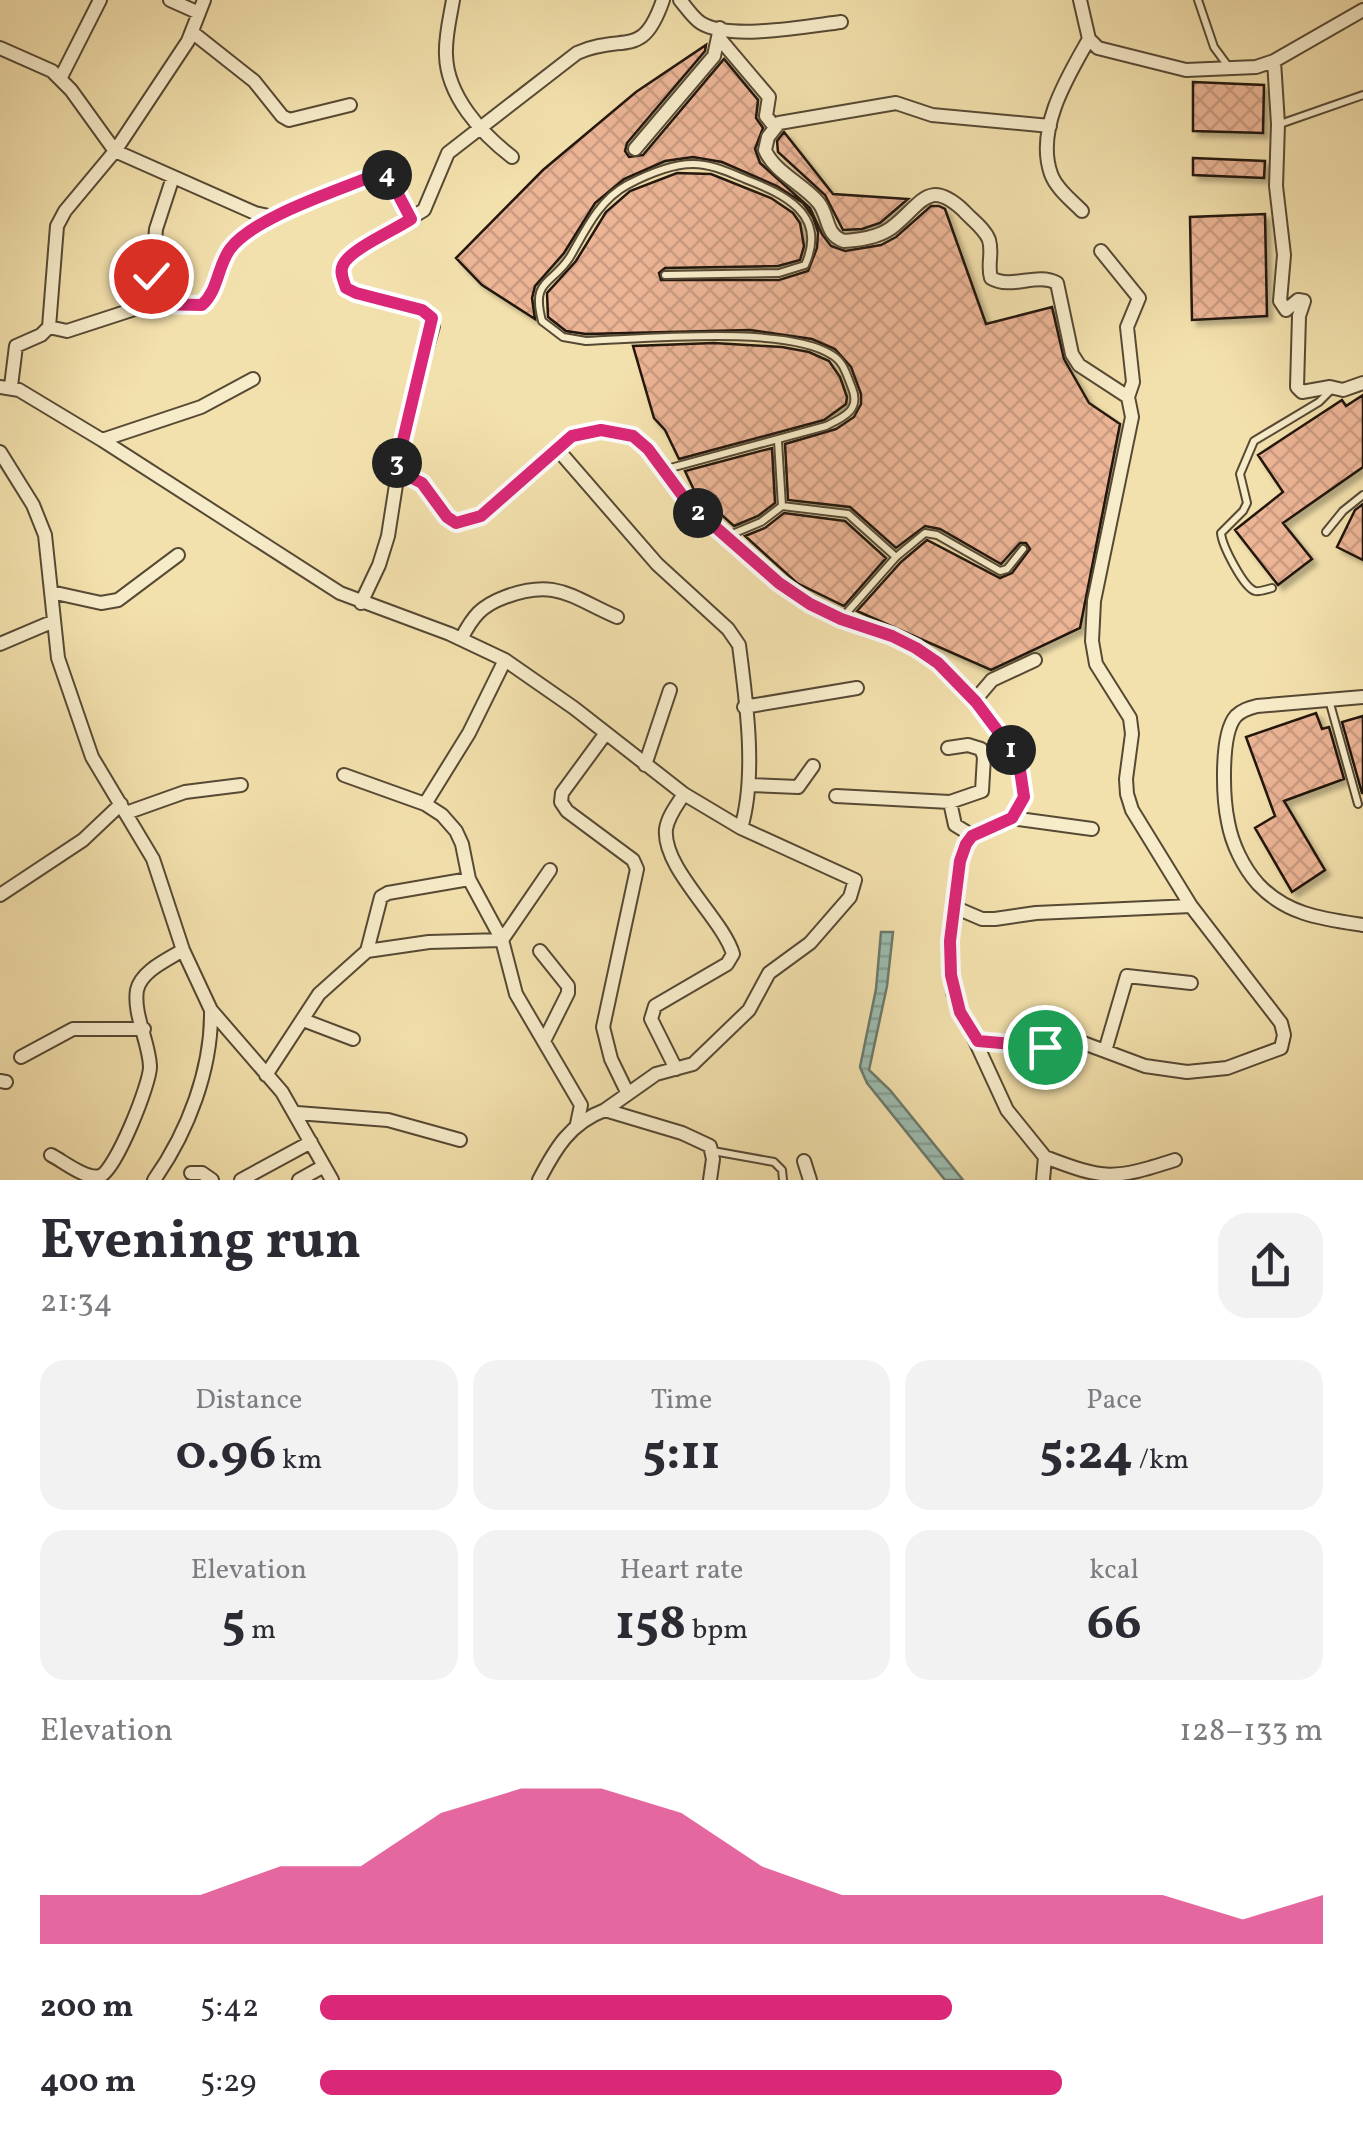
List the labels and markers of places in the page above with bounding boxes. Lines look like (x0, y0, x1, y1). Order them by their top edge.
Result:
pin: 4 (362, 150, 412, 200)
pin (109, 234, 194, 319)
pin: 3 (372, 438, 422, 488)
pin: 2 (673, 488, 723, 538)
pin: 1 (986, 725, 1036, 775)
pin (1003, 1005, 1088, 1090)

